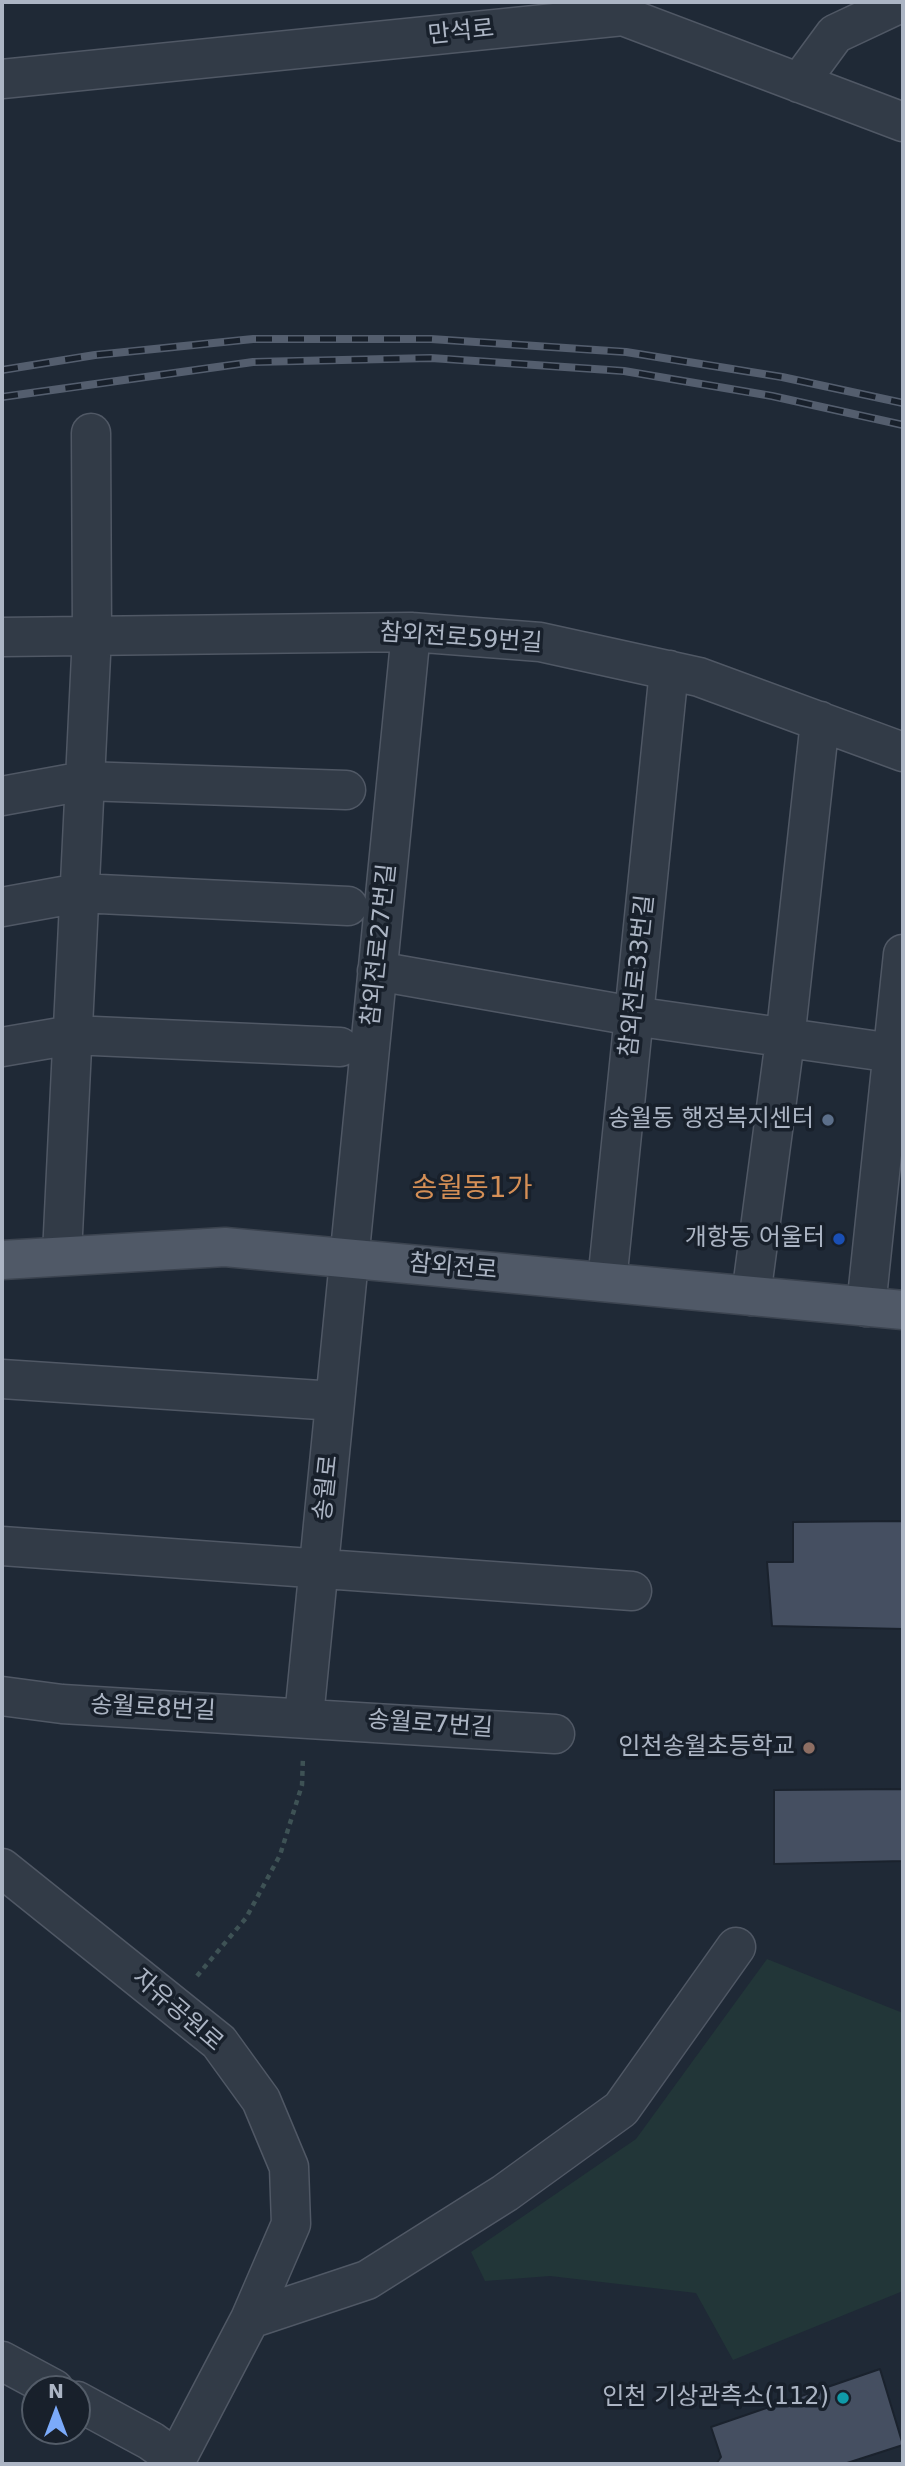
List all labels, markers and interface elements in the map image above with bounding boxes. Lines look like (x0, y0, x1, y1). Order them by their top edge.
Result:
street label: 만석로 (427, 15, 495, 51)
street label: 참외전로59번길 (379, 619, 543, 659)
street label: 참외전로27번길 (357, 862, 403, 1028)
street label: 참외전로33번길 (615, 893, 661, 1059)
place label: 송월동 행정복지센터 (608, 1106, 814, 1134)
marker: 송월동 행정복지센터 (820, 1112, 836, 1128)
district label: 송월동1가 (412, 1173, 532, 1207)
place label: 개항동 어울터 (685, 1225, 825, 1253)
marker: 개항동 어울터 (831, 1231, 847, 1247)
street label: 참외전로 (408, 1250, 498, 1286)
street label: 송월로 (309, 1454, 345, 1522)
street label: 송월로8번길 (89, 1691, 217, 1727)
street label: 송월로7번길 (366, 1706, 494, 1744)
place label: 인천송월초등학교 (618, 1734, 795, 1762)
marker: 인천송월초등학교 (801, 1740, 817, 1756)
street label: 자유공원로 (126, 1964, 228, 2058)
north arrow (21, 2375, 91, 2445)
text: N (48, 2380, 64, 2402)
place label: 인천 기상관측소(112) (602, 2384, 829, 2412)
marker: 인천 기상관측소(112) (835, 2390, 851, 2406)

